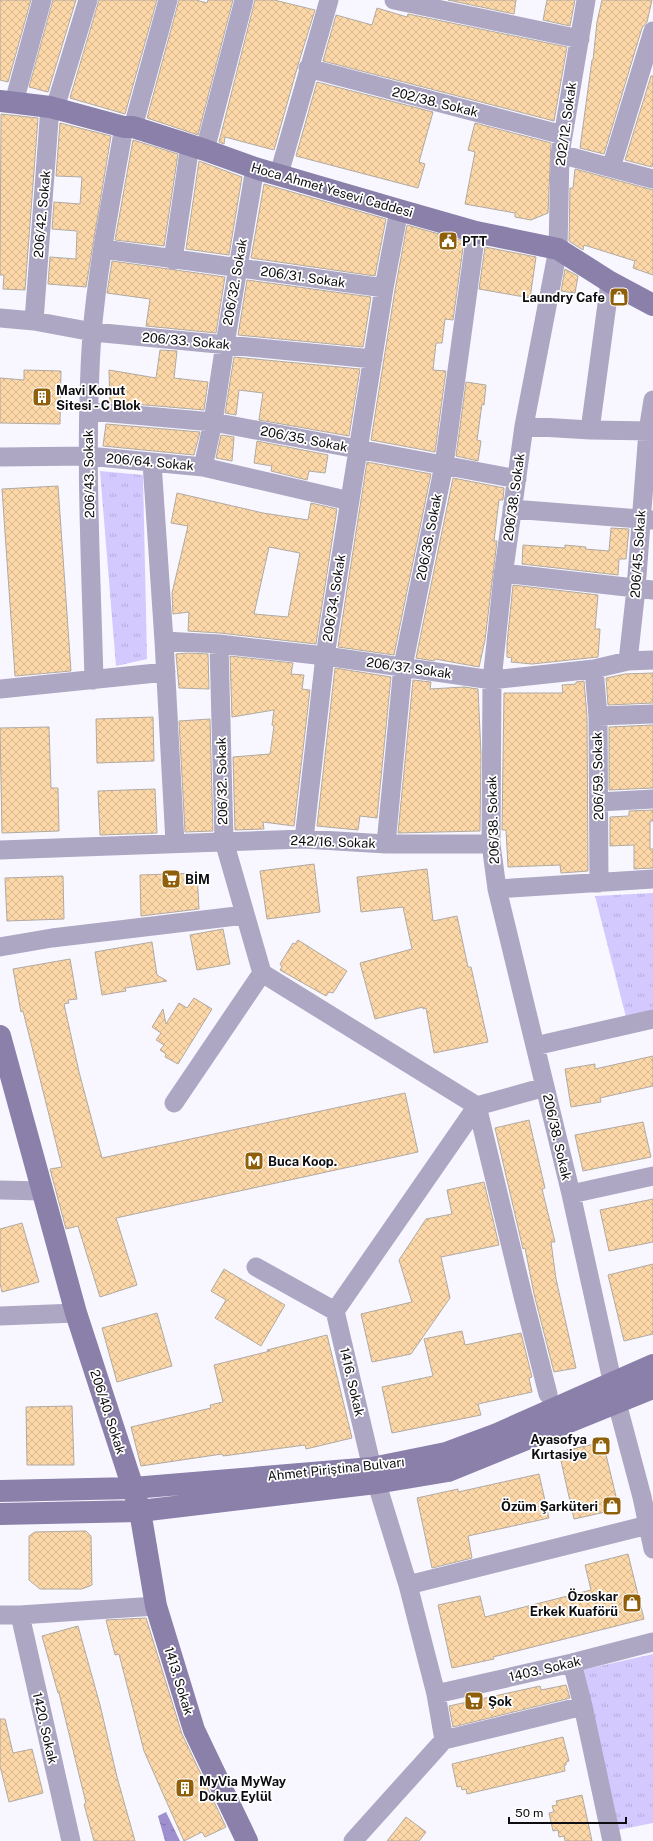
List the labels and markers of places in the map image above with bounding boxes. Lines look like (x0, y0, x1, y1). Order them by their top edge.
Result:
public building icon: PTT (437, 230, 459, 252)
place label: PTT (462, 234, 487, 249)
shop icon: Laundry Cafe (608, 286, 630, 308)
place label: Laundry Cafe (522, 290, 605, 305)
place label: Mavi Konut Sitesi - C Blok (56, 383, 141, 413)
building icon: Mavi Konut Sitesi - C Blok (31, 386, 53, 408)
supermarket icon: BİM (160, 868, 182, 890)
place label: BİM (185, 871, 210, 887)
metro station icon: Buca Koop. (243, 1150, 265, 1172)
place label: Buca Koop. (268, 1154, 337, 1169)
place label: Ayasofya Kırtasiye (530, 1432, 587, 1462)
shop icon: Ayasofya Kırtasiye (590, 1435, 612, 1457)
shop icon: Özüm Şarküteri (601, 1495, 623, 1517)
place label: Özüm Şarküteri (501, 1498, 598, 1514)
place label: Özoskar Erkek Kuaförü (530, 1588, 619, 1619)
shop icon: Özoskar Erkek Kuaförü (621, 1592, 643, 1614)
supermarket icon: Şok (463, 1690, 485, 1712)
place label: Şok (488, 1694, 512, 1709)
place label: MyVia MyWay Dokuz Eylül (199, 1774, 287, 1804)
building icon: MyVia MyWay Dokuz Eylül (174, 1777, 196, 1799)

